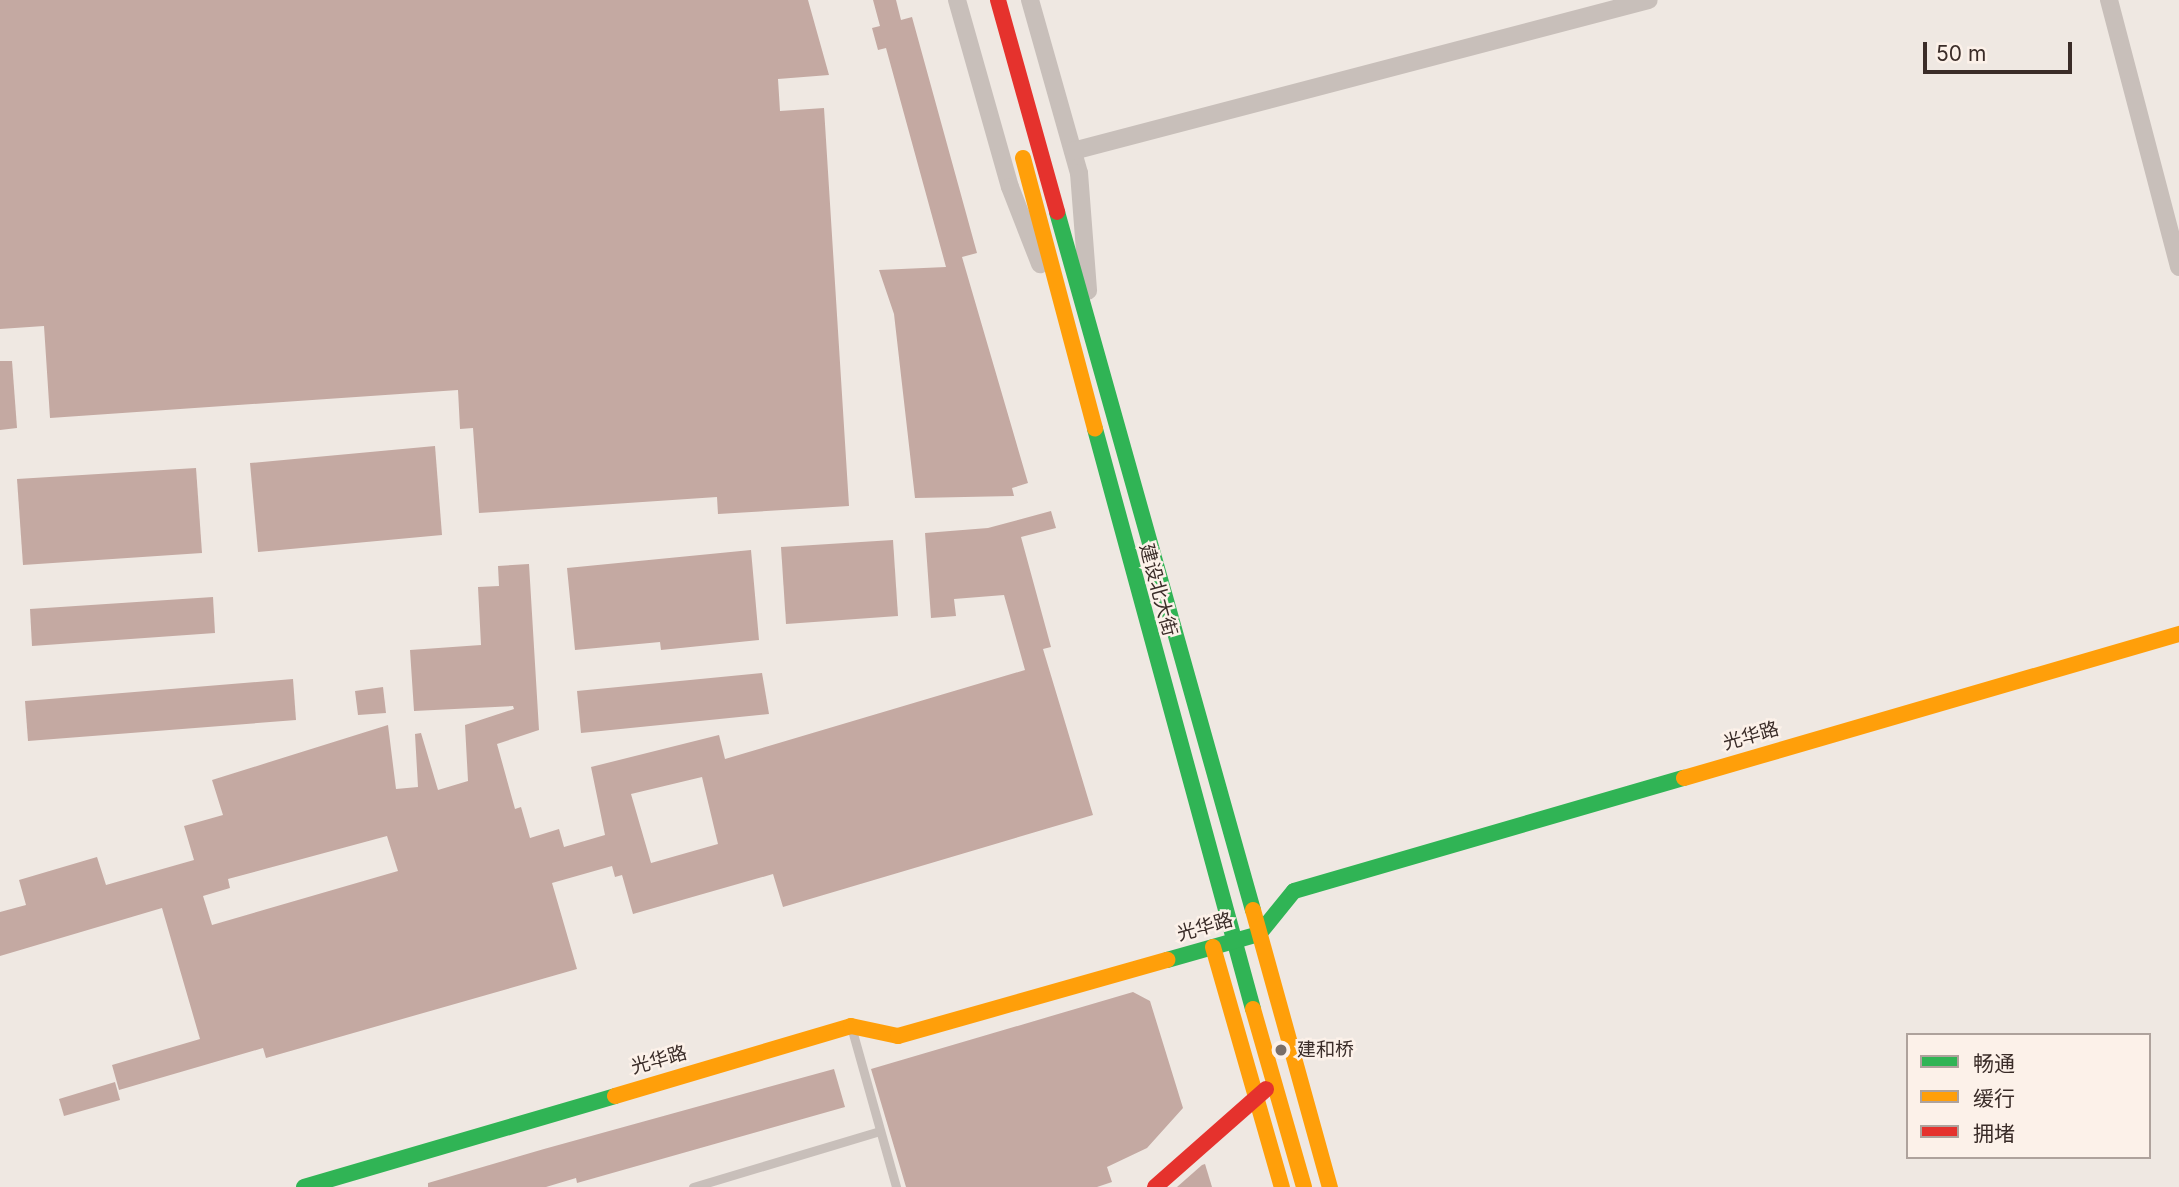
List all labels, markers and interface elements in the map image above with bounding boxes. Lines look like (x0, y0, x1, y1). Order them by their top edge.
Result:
scale bar (1927, 28, 2076, 72)
text: 50 m (1936, 41, 1986, 66)
street label: 建设北大街 (1135, 541, 1181, 639)
street label: 光华路 (1720, 717, 1782, 755)
street label: 光华路 (1174, 908, 1236, 946)
legend (1906, 1033, 2151, 1159)
place label: 建和桥 (1297, 1039, 1354, 1061)
marker: 建和桥 (1271, 1040, 1291, 1060)
street label: 光华路 (628, 1041, 690, 1079)
text: 畅通 (1973, 1051, 2015, 1076)
text: 缓行 (1973, 1086, 2015, 1111)
text: 拥堵 (1973, 1121, 2015, 1146)

